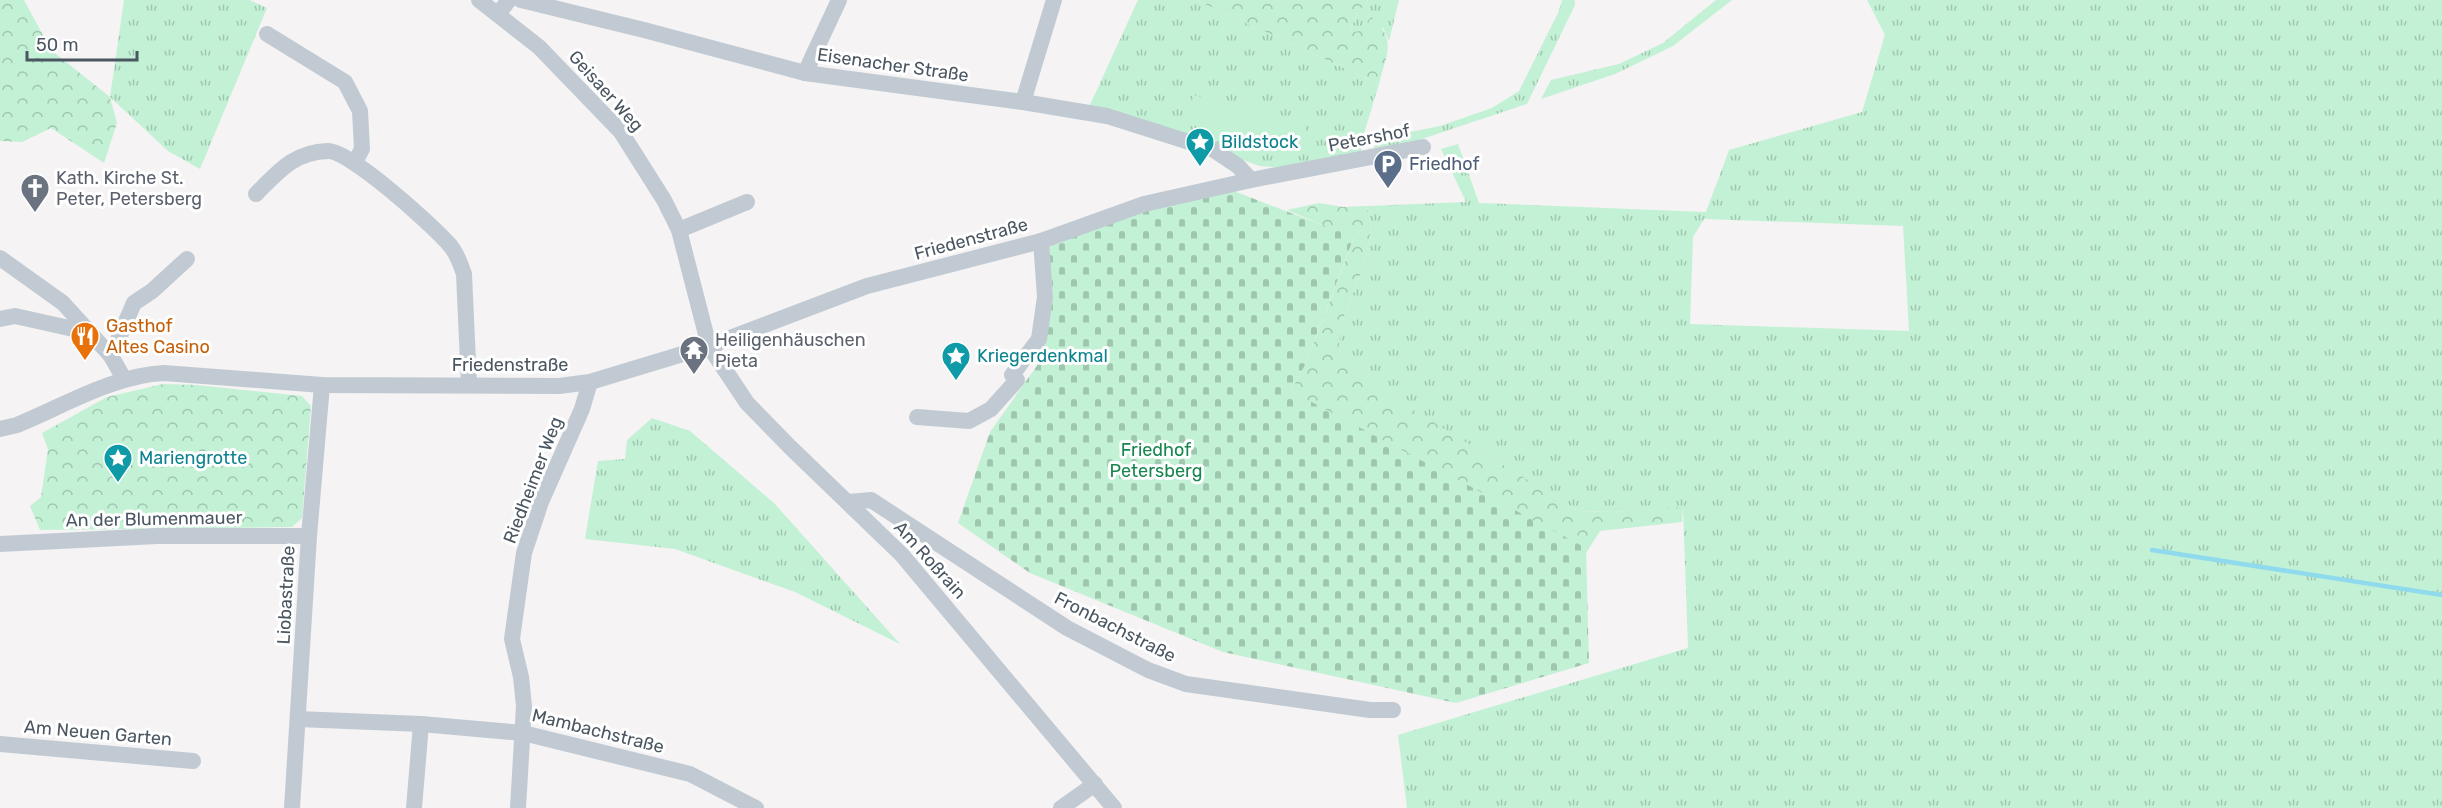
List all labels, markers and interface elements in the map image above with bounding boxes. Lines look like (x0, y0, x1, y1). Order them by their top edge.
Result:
scale bar (27, 24, 136, 62)
text: 50 m (36, 34, 79, 56)
street label: Eisenacher Straße (816, 43, 970, 87)
street label: Geisaer Weg (564, 46, 648, 136)
street label: Petershof (1326, 119, 1412, 157)
place icon: Bildstock (1184, 126, 1216, 168)
place label: Bildstock (1221, 131, 1299, 153)
parking icon: Friedhof (1372, 148, 1404, 190)
place label: Friedhof (1409, 153, 1479, 175)
place label: Kath. Kirche St. Peter, Petersberg (56, 167, 202, 210)
church icon: Kath. Kirche St. Peter, Petersberg (19, 172, 51, 214)
street label: Friedenstraße (912, 213, 1030, 265)
place label: Gasthof Altes Casino (106, 315, 210, 358)
restaurant icon: Gasthof Altes Casino (69, 320, 101, 362)
place label: Heiligenhäuschen Pieta (715, 329, 866, 372)
temple icon: Heiligenhäuschen Pieta (678, 334, 710, 376)
place icon: Kriegerdenkmal (940, 340, 972, 382)
place label: Kriegerdenkmal (977, 345, 1108, 367)
street label: Friedenstraße (452, 354, 568, 376)
street label: Riedheimer Weg (499, 414, 567, 546)
park label: Friedhof Petersberg (1110, 439, 1202, 482)
place icon: Mariengrotte (102, 442, 134, 484)
place label: Mariengrotte (139, 447, 247, 469)
street label: An der Blumenmauer (65, 506, 243, 532)
street label: Am Roßrain (889, 517, 971, 603)
street label: Liobastraße (272, 545, 300, 645)
street label: Fronbachstraße (1051, 587, 1179, 667)
street label: Mambachstraße (530, 704, 666, 758)
street label: Am Neuen Garten (23, 716, 173, 750)

